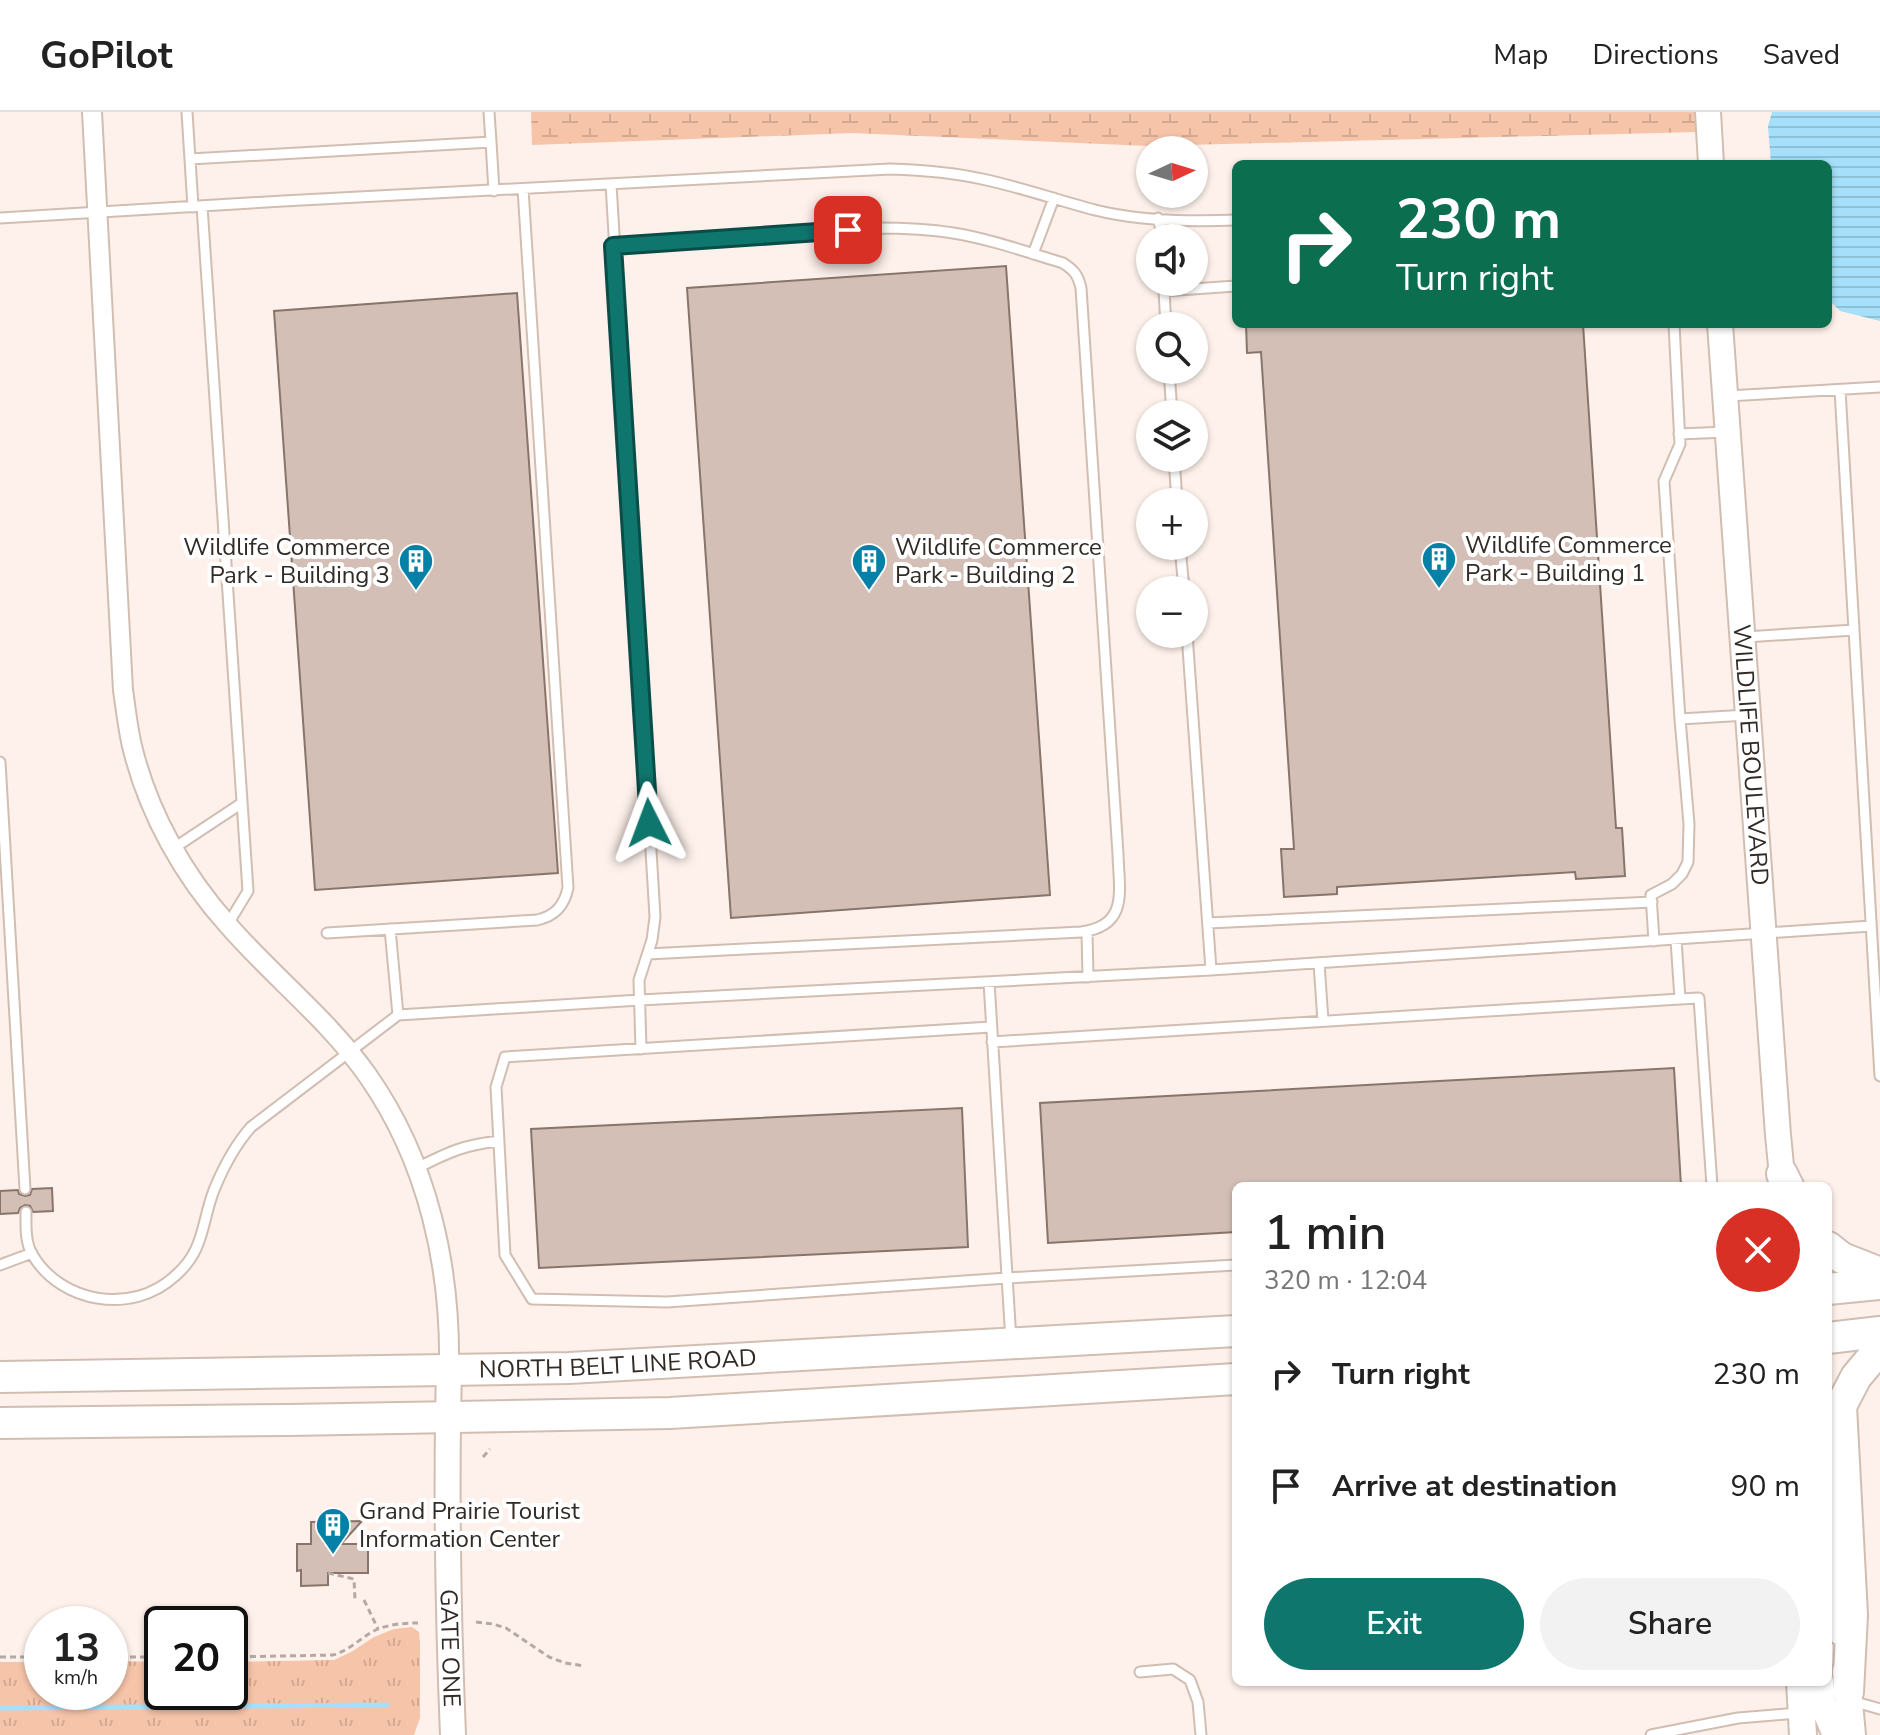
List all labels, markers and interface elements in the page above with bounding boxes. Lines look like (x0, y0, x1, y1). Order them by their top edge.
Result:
text: GoPilot (40, 30, 173, 81)
text: Map (1493, 36, 1548, 74)
text: Directions (1592, 36, 1719, 74)
text: Saved (1763, 36, 1840, 74)
north arrow (1136, 136, 1208, 208)
map controls (1136, 136, 1208, 648)
text: 230 m (1396, 181, 1561, 258)
icon: right (1264, 192, 1368, 296)
pin (814, 196, 882, 264)
icon: arrive (826, 208, 870, 252)
button: sound (1136, 224, 1208, 296)
text: Turn right (1396, 254, 1553, 303)
button: search (1136, 312, 1208, 384)
button: layers (1136, 400, 1208, 472)
button: + (1136, 488, 1208, 560)
place label: Wildlife Commerce Park - Building 1 (1465, 529, 1672, 589)
place label: Wildlife Commerce Park - Building 3 (183, 531, 390, 591)
place label: Wildlife Commerce Park - Building 2 (895, 531, 1102, 591)
building icon: Wildlife Commerce Park - Building 1 (1420, 540, 1458, 590)
building icon: Wildlife Commerce Park - Building 3 (397, 542, 435, 592)
building icon: Wildlife Commerce Park - Building 2 (850, 542, 888, 592)
button: − (1136, 576, 1208, 648)
street label: WILDLIFE BOULEVARD (1726, 623, 1776, 887)
position arrow (607, 781, 691, 865)
text: 1 min (1264, 1200, 1386, 1266)
button: close (1716, 1208, 1800, 1292)
text: 320 m · 12:04 (1264, 1263, 1427, 1298)
street label: NORTH BELT LINE ROAD (479, 1342, 758, 1385)
icon: right (1264, 1352, 1308, 1396)
text: Turn right (1332, 1354, 1470, 1395)
text: 230 m (1713, 1354, 1800, 1395)
icon: arrive (1264, 1464, 1308, 1508)
text: Arrive at destination (1332, 1466, 1617, 1507)
text: 90 m (1731, 1466, 1800, 1507)
place label: Grand Prairie Tourist Information Center (359, 1495, 580, 1555)
building icon: Grand Prairie Tourist Information Center (314, 1506, 352, 1556)
button: Exit (1264, 1578, 1524, 1670)
button: Share (1540, 1578, 1800, 1670)
street label: GATE ONE (433, 1589, 468, 1708)
speed limit sign: 20 (144, 1606, 248, 1710)
text: 13 (52, 1621, 100, 1675)
text: km/h (54, 1664, 98, 1691)

